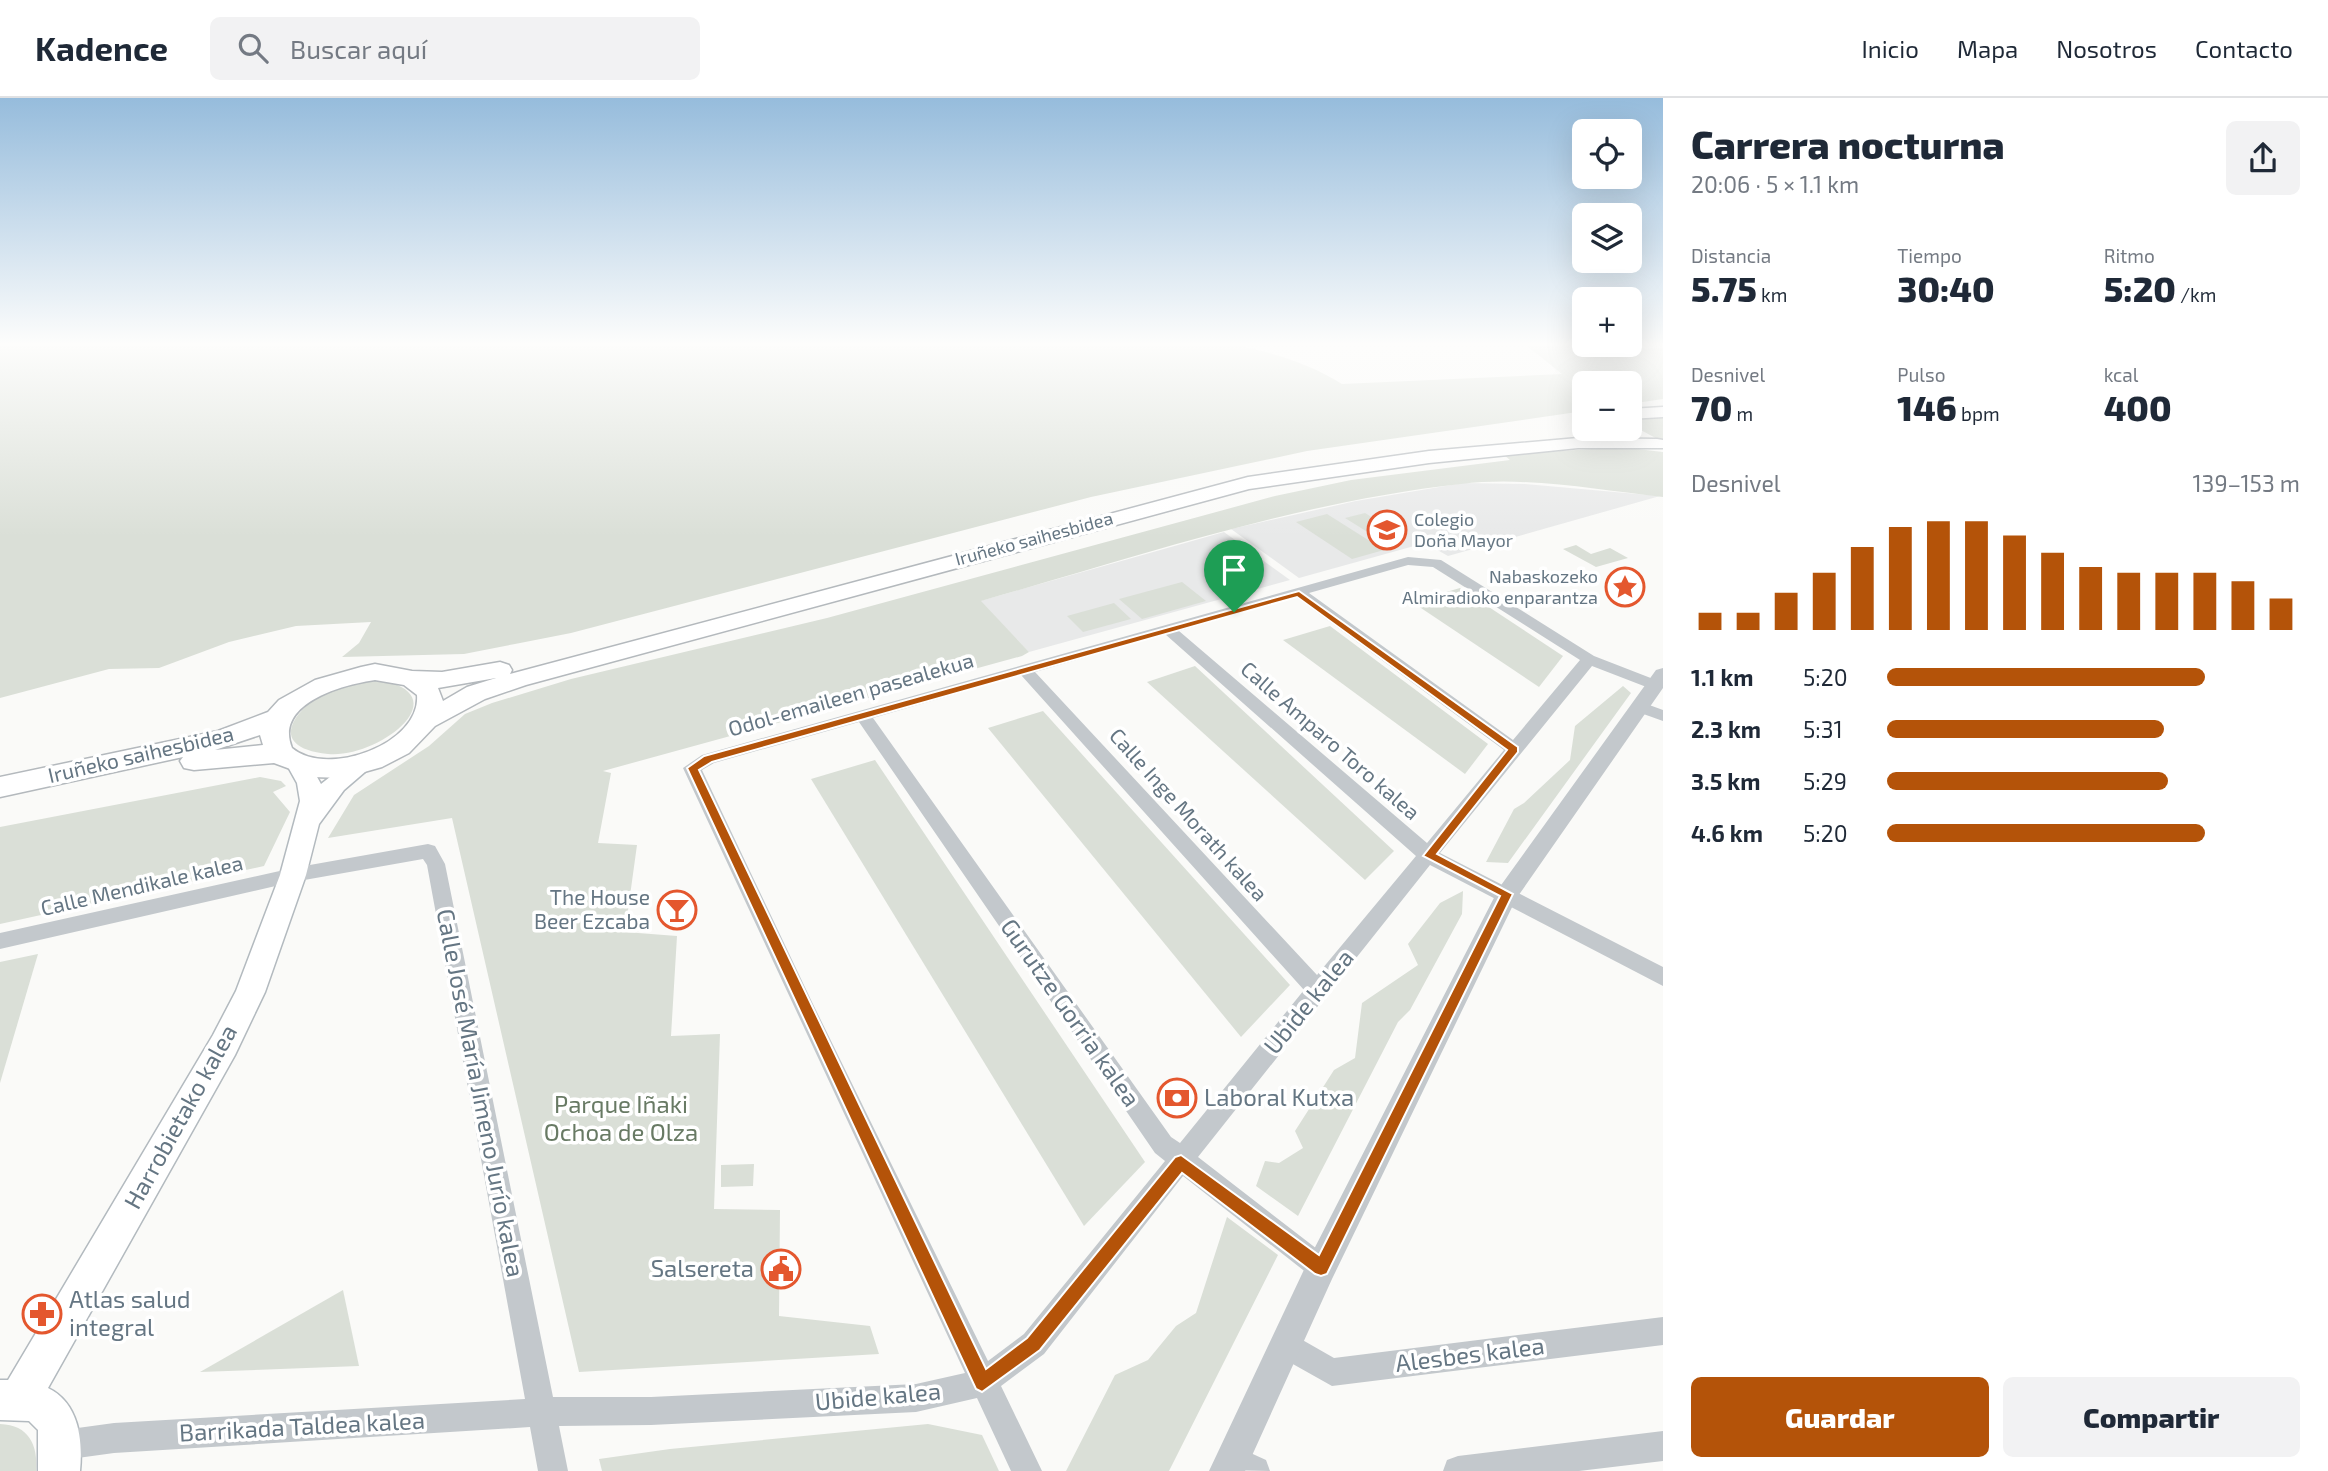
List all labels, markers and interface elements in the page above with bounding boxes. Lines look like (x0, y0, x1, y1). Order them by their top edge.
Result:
search box (210, 17, 700, 80)
text: Kadence (35, 28, 168, 68)
icon: search (234, 29, 272, 67)
text: Buscar aquí (290, 33, 427, 64)
text: Inicio (1861, 34, 1919, 63)
text: Mapa (1957, 34, 2018, 63)
text: Nosotros (2056, 34, 2157, 63)
text: Contacto (2195, 34, 2293, 63)
map controls (1572, 119, 1642, 441)
button: locate (1572, 119, 1642, 189)
text: Carrera nocturna (1691, 121, 2005, 167)
button: share (2226, 121, 2300, 195)
text: 20:06 · 5 × 1.1 km (1691, 170, 1859, 198)
button: layers (1572, 203, 1642, 273)
text: Distancia (1691, 244, 1771, 267)
text: Tiempo (1897, 244, 1962, 267)
text: Ritmo (2104, 244, 2155, 267)
text: 5.75 (1691, 267, 1757, 309)
text: 30:40 (1897, 267, 1995, 309)
text: 5:20 (2104, 267, 2176, 309)
text: km (1757, 283, 1787, 306)
text: /km (2176, 283, 2216, 306)
button: + (1572, 287, 1642, 357)
text: Desnivel (1691, 363, 1765, 386)
text: Pulso (1897, 363, 1945, 386)
text: kcal (2104, 363, 2138, 386)
button: − (1572, 371, 1642, 441)
text: 70 (1691, 386, 1732, 428)
text: 146 (1897, 386, 1957, 428)
text: 400 (2104, 386, 2172, 428)
text: m (1732, 402, 1753, 425)
text: bpm (1957, 402, 2000, 425)
text: Desnivel (1691, 469, 1781, 497)
text: 139–153 m (2192, 469, 2300, 497)
street label: Iruñeko saihesbidea (952, 506, 1115, 570)
place label: Colegio Doña Mayor (1414, 508, 1513, 551)
school or university icon: Colegio Doña Mayor (1366, 509, 1408, 551)
pin (1204, 540, 1264, 612)
icon: arrive (1215, 551, 1253, 589)
place label: Nabaskozeko Almiradioko enparantza (1402, 565, 1598, 608)
place icon: Nabaskozeko Almiradioko enparantza (1604, 566, 1646, 608)
street label: Odol-emaileen pasealekua (725, 647, 976, 741)
street label: Calle Amparo Toro kalea (1236, 655, 1425, 824)
text: 1.1 km (1691, 663, 1754, 691)
text: 5:20 (1803, 663, 1848, 691)
text: 2.3 km (1691, 715, 1761, 743)
text: 5:31 (1803, 715, 1843, 743)
street label: Iruñeko saihesbidea (45, 720, 236, 787)
street label: Calle Inge Morath kalea (1105, 723, 1273, 905)
text: 3.5 km (1691, 767, 1760, 795)
text: 5:29 (1803, 767, 1847, 795)
text: 4.6 km (1691, 819, 1763, 847)
text: 5:20 (1803, 819, 1848, 847)
street label: Calle Mendikale kalea (38, 849, 245, 920)
place label: The House Beer Ezcaba (534, 884, 650, 933)
bar icon: The House Beer Ezcaba (656, 889, 698, 931)
street label: Calle José María Jimeno Jurío kalea (432, 906, 531, 1279)
street label: Gurutze Gorria kalea (995, 913, 1147, 1112)
street label: Ubide kalea (1257, 943, 1359, 1059)
street label: Harrobietako kalea (117, 1019, 242, 1213)
bank icon: Laboral Kutxa (1156, 1077, 1198, 1119)
place label: Laboral Kutxa (1204, 1082, 1354, 1111)
park label: Parque Iñaki Ochoa de Olza (544, 1089, 698, 1146)
public building icon: Salsereta (760, 1248, 802, 1290)
place label: Salsereta (651, 1253, 754, 1282)
place label: Atlas salud integral (69, 1284, 191, 1341)
pharmacy icon: Atlas salud integral (21, 1293, 63, 1335)
street label: Alesbes kalea (1394, 1330, 1546, 1377)
street label: Ubide kalea (814, 1376, 942, 1415)
button: Guardar (1691, 1377, 1989, 1457)
button: Compartir (2003, 1377, 2300, 1457)
street label: Barrikada Taldea kalea (178, 1405, 426, 1446)

